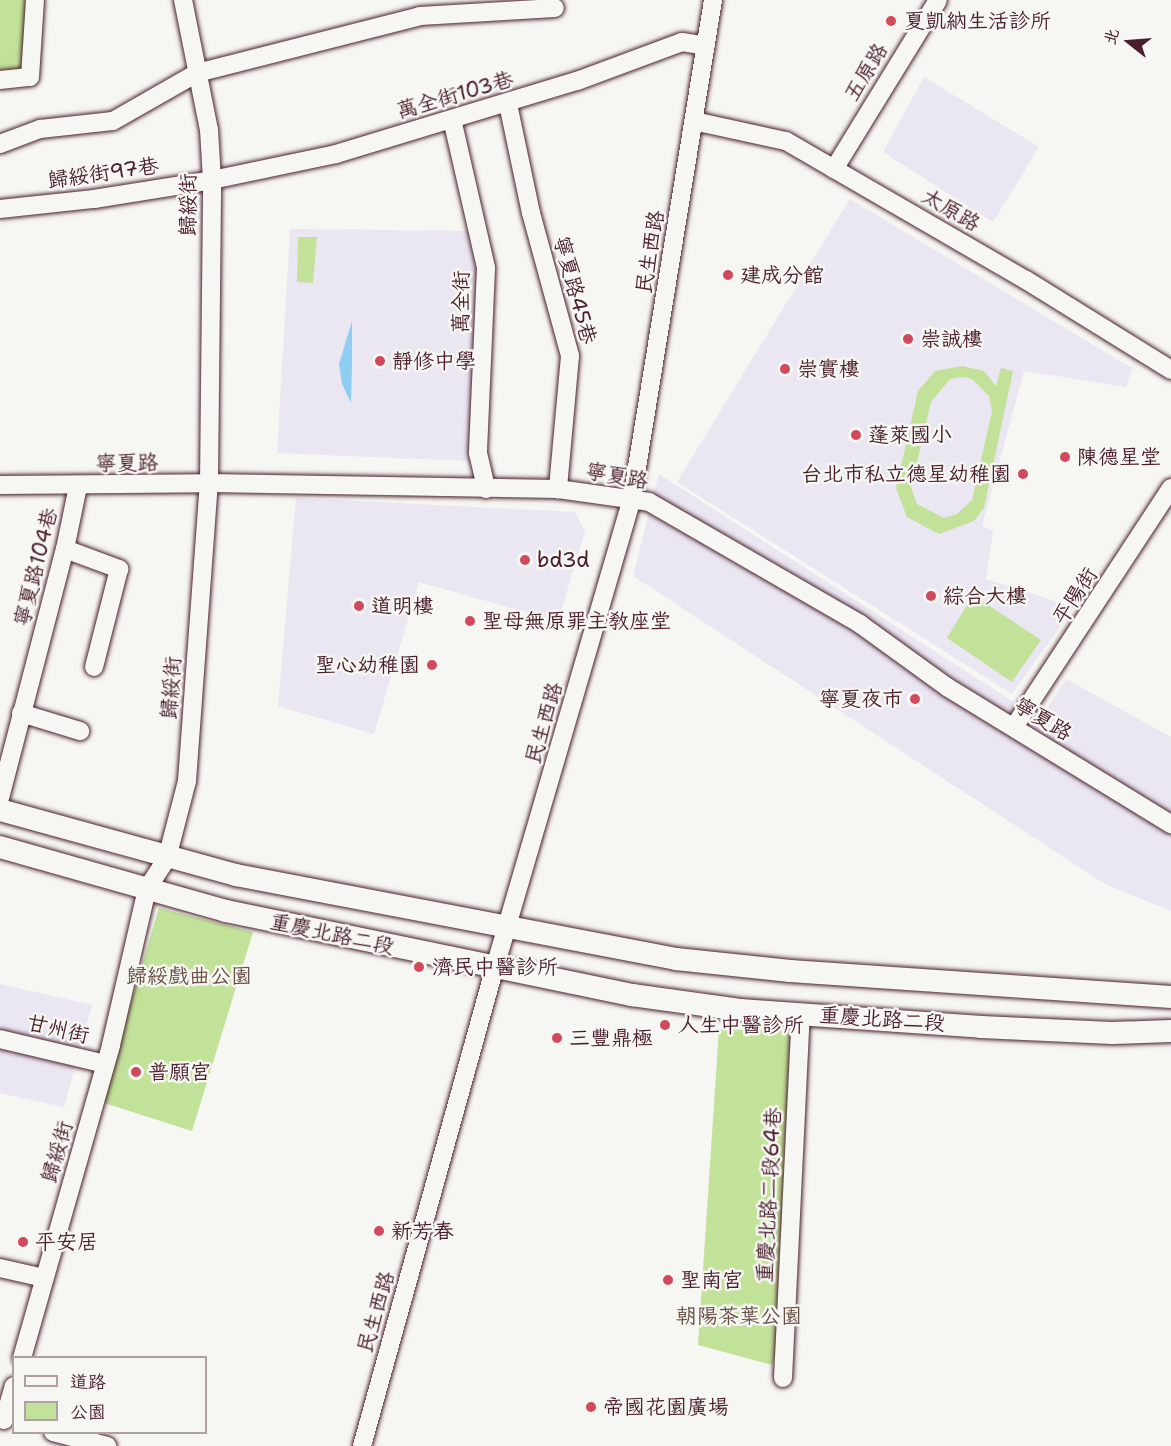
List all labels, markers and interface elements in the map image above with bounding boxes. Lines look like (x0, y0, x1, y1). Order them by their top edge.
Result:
place label: 夏凱納生活診所 (904, 8, 1051, 34)
marker: 夏凱納生活診所 (882, 12, 900, 30)
north arrow (1099, 12, 1159, 72)
text: 北 (1099, 26, 1124, 47)
street label: 五原路 (839, 39, 893, 105)
street label: 萬全街103巷 (394, 66, 516, 124)
street label: 歸綏街97巷 (46, 153, 160, 193)
street label: 歸綏街 (175, 174, 201, 236)
street label: 太原路 (917, 183, 985, 237)
street label: 民生西路 (631, 209, 669, 295)
street label: 寧夏路45巷 (548, 233, 602, 347)
place label: 建成分館 (740, 262, 824, 288)
marker: 建成分館 (721, 268, 735, 282)
street label: 萬全街 (448, 270, 474, 334)
place label: 崇誠樓 (920, 326, 983, 352)
marker: 崇誠樓 (901, 332, 915, 346)
place label: 靜修中學 (392, 348, 476, 374)
marker: 靜修中學 (373, 354, 387, 368)
place label: 崇實樓 (797, 356, 860, 382)
marker: 崇實樓 (778, 362, 792, 376)
place label: 蓬萊國小 (868, 422, 952, 448)
marker: 蓬萊國小 (849, 428, 863, 442)
place label: 陳德星堂 (1077, 444, 1161, 470)
street label: 寧夏路 (95, 450, 159, 476)
marker: 陳德星堂 (1058, 450, 1072, 464)
street label: 寧夏路 (584, 458, 650, 494)
place label: 台北市私立德星幼稚園 (801, 461, 1011, 487)
marker: 台北市私立德星幼稚園 (1016, 467, 1030, 481)
street label: 寧夏路104巷 (9, 505, 63, 629)
place label: bd3d (537, 547, 590, 573)
marker: bd3d (518, 553, 532, 567)
street label: 平陽街 (1047, 563, 1103, 629)
place label: 綜合大樓 (943, 583, 1027, 609)
marker: 綜合大樓 (924, 589, 938, 603)
place label: 道明樓 (371, 593, 434, 619)
marker: 道明樓 (352, 599, 366, 613)
place label: 聖母無原罪主教座堂 (482, 608, 671, 634)
marker: 聖母無原罪主教座堂 (463, 614, 477, 628)
place label: 聖心幼稚園 (315, 652, 420, 678)
street label: 歸綏街 (156, 656, 186, 720)
marker: 聖心幼稚園 (425, 658, 439, 672)
street label: 民生西路 (520, 679, 568, 767)
place label: 寧夏夜市 (819, 686, 903, 712)
marker: 寧夏夜市 (908, 692, 922, 706)
street label: 寧夏路 (1010, 692, 1076, 746)
street label: 重慶北路二段 (268, 909, 396, 959)
place label: 濟民中醫診所 (432, 954, 558, 980)
marker: 濟民中醫診所 (410, 958, 428, 976)
park label: 歸綏戲曲公園 (126, 963, 252, 989)
street label: 重慶北路二段 (818, 1002, 946, 1036)
street label: 甘州街 (24, 1010, 92, 1048)
place label: 人生中醫診所 (678, 1012, 804, 1038)
marker: 人生中醫診所 (656, 1016, 674, 1034)
place label: 三豐鼎極 (569, 1025, 653, 1051)
marker: 三豐鼎極 (550, 1031, 564, 1045)
place label: 普願宮 (148, 1059, 211, 1085)
marker: 普願宮 (129, 1065, 143, 1079)
street label: 重慶北路二段64巷 (752, 1107, 786, 1283)
street label: 歸綏街 (36, 1118, 78, 1186)
place label: 新芳春 (391, 1218, 454, 1244)
marker: 新芳春 (372, 1224, 386, 1238)
place label: 平安居 (35, 1229, 98, 1255)
marker: 平安居 (16, 1235, 30, 1249)
place label: 聖南宮 (680, 1267, 743, 1293)
street label: 民生西路 (352, 1268, 400, 1356)
marker: 聖南宮 (661, 1273, 675, 1287)
park label: 朝陽茶葉公園 (676, 1303, 802, 1329)
legend (12, 1356, 207, 1434)
text: 道路 (70, 1370, 106, 1394)
place label: 帝國花園廣場 (603, 1394, 729, 1420)
text: 公園 (70, 1400, 106, 1424)
marker: 帝國花園廣場 (584, 1400, 598, 1414)

